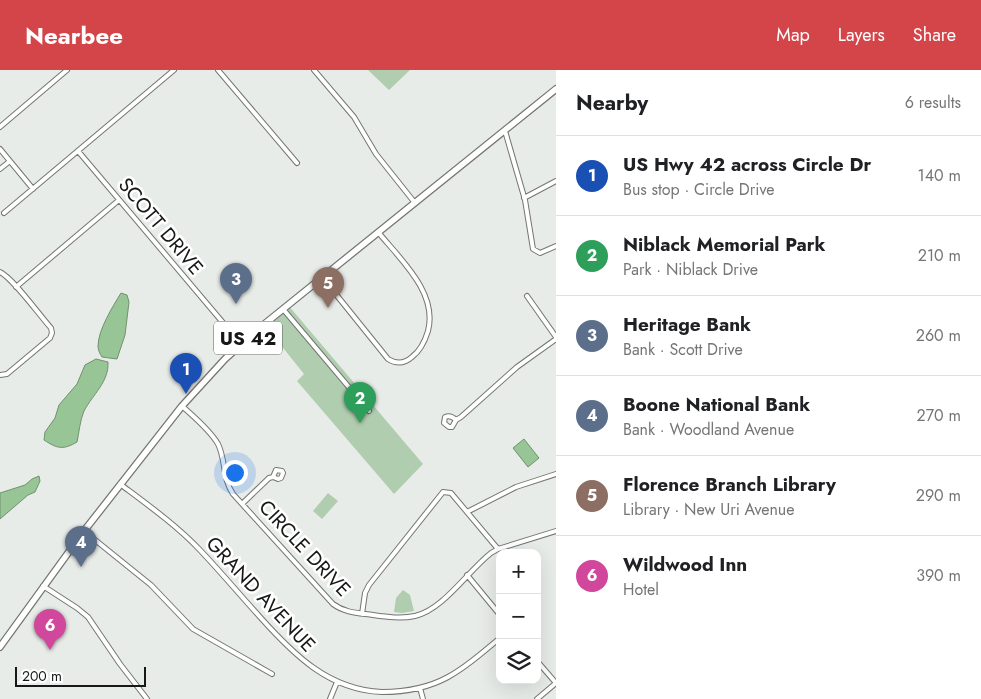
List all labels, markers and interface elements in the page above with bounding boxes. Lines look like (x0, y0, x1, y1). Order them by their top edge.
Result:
text: Nearbee (25, 18, 123, 53)
text: Map (776, 22, 810, 48)
text: Layers (838, 22, 885, 48)
text: Share (913, 22, 956, 48)
text: Nearby (576, 88, 648, 118)
text: 6 results (905, 91, 961, 114)
text: US Hwy 42 across Circle Dr (623, 151, 871, 178)
text: 1 (588, 164, 596, 187)
text: 140 m (918, 164, 961, 187)
street label: SCOTT DRIVE (111, 171, 210, 281)
text: Bus stop · Circle Drive (623, 178, 774, 201)
text: Niblack Memorial Park (623, 231, 825, 258)
text: 2 (587, 244, 597, 267)
text: 210 m (918, 244, 961, 267)
text: Park · Niblack Drive (623, 258, 758, 281)
pin: 3 (220, 263, 252, 304)
pin: 5 (312, 267, 344, 308)
text: Heritage Bank (623, 311, 751, 338)
road number: US 42 (214, 322, 282, 354)
text: 3 (587, 324, 597, 347)
text: 260 m (916, 324, 961, 347)
text: Bank · Scott Drive (623, 338, 743, 361)
pin: 1 (170, 353, 202, 394)
pin: 2 (344, 382, 376, 423)
text: Boone National Bank (623, 391, 810, 418)
text: 4 (586, 404, 598, 427)
text: 270 m (917, 404, 961, 427)
text: Bank · Woodland Avenue (623, 418, 794, 441)
your location (222, 460, 248, 486)
text: Florence Branch Library (623, 471, 836, 498)
text: 5 (587, 484, 597, 507)
text: 290 m (916, 484, 961, 507)
street label: CIRCLE DRIVE (252, 493, 357, 603)
text: Library · New Uri Avenue (623, 498, 794, 521)
pin: 4 (65, 526, 97, 567)
street label: GRAND AVENUE (199, 530, 322, 659)
map controls (496, 549, 541, 684)
button: + (496, 549, 541, 594)
text: Wildwood Inn (623, 551, 747, 578)
text: 6 (587, 564, 597, 587)
text: 390 m (916, 564, 961, 587)
text: Hotel (623, 578, 659, 601)
button: − (496, 594, 541, 639)
pin: 6 (34, 609, 66, 650)
button: layers (496, 639, 541, 684)
scale bar (15, 664, 146, 687)
text: 200 m (22, 666, 62, 686)

